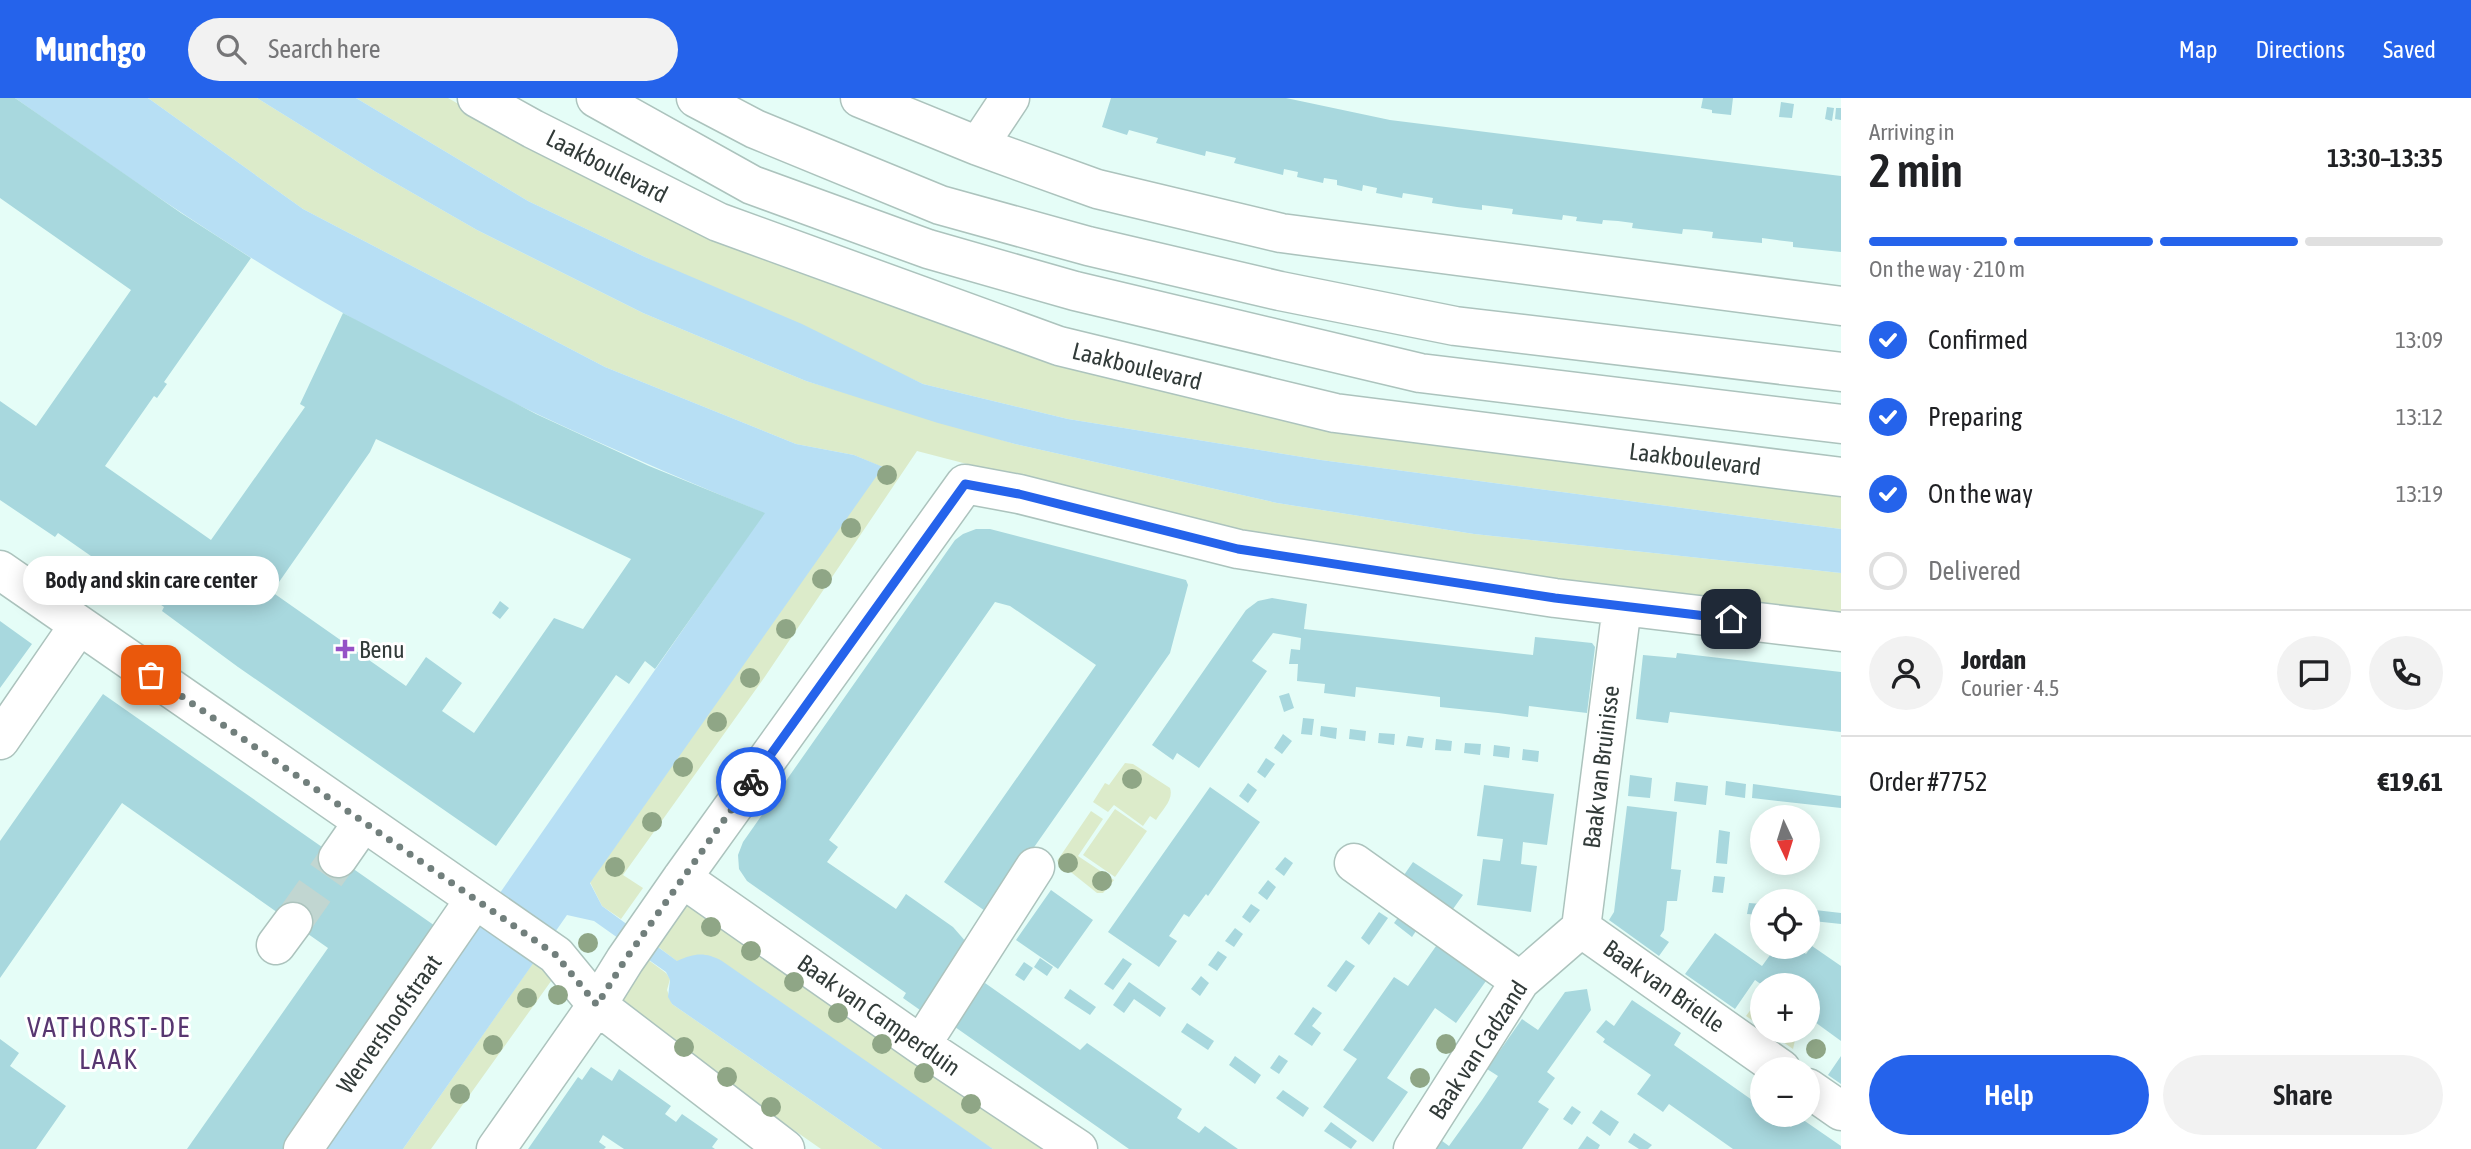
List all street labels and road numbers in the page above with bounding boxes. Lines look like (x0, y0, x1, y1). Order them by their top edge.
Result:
street label: Laakboulevard (542, 124, 672, 208)
street label: Laakboulevard (1069, 337, 1205, 395)
street label: Laakboulevard (1628, 438, 1762, 480)
street label: Baak van Bruinisse (1578, 684, 1624, 850)
street label: Baak van Brielle (1598, 934, 1730, 1038)
street label: Baak van Camperduin (793, 949, 965, 1081)
street label: Wervershoofstraat (331, 950, 447, 1098)
street label: Baak van Cadzand (1423, 976, 1533, 1124)

